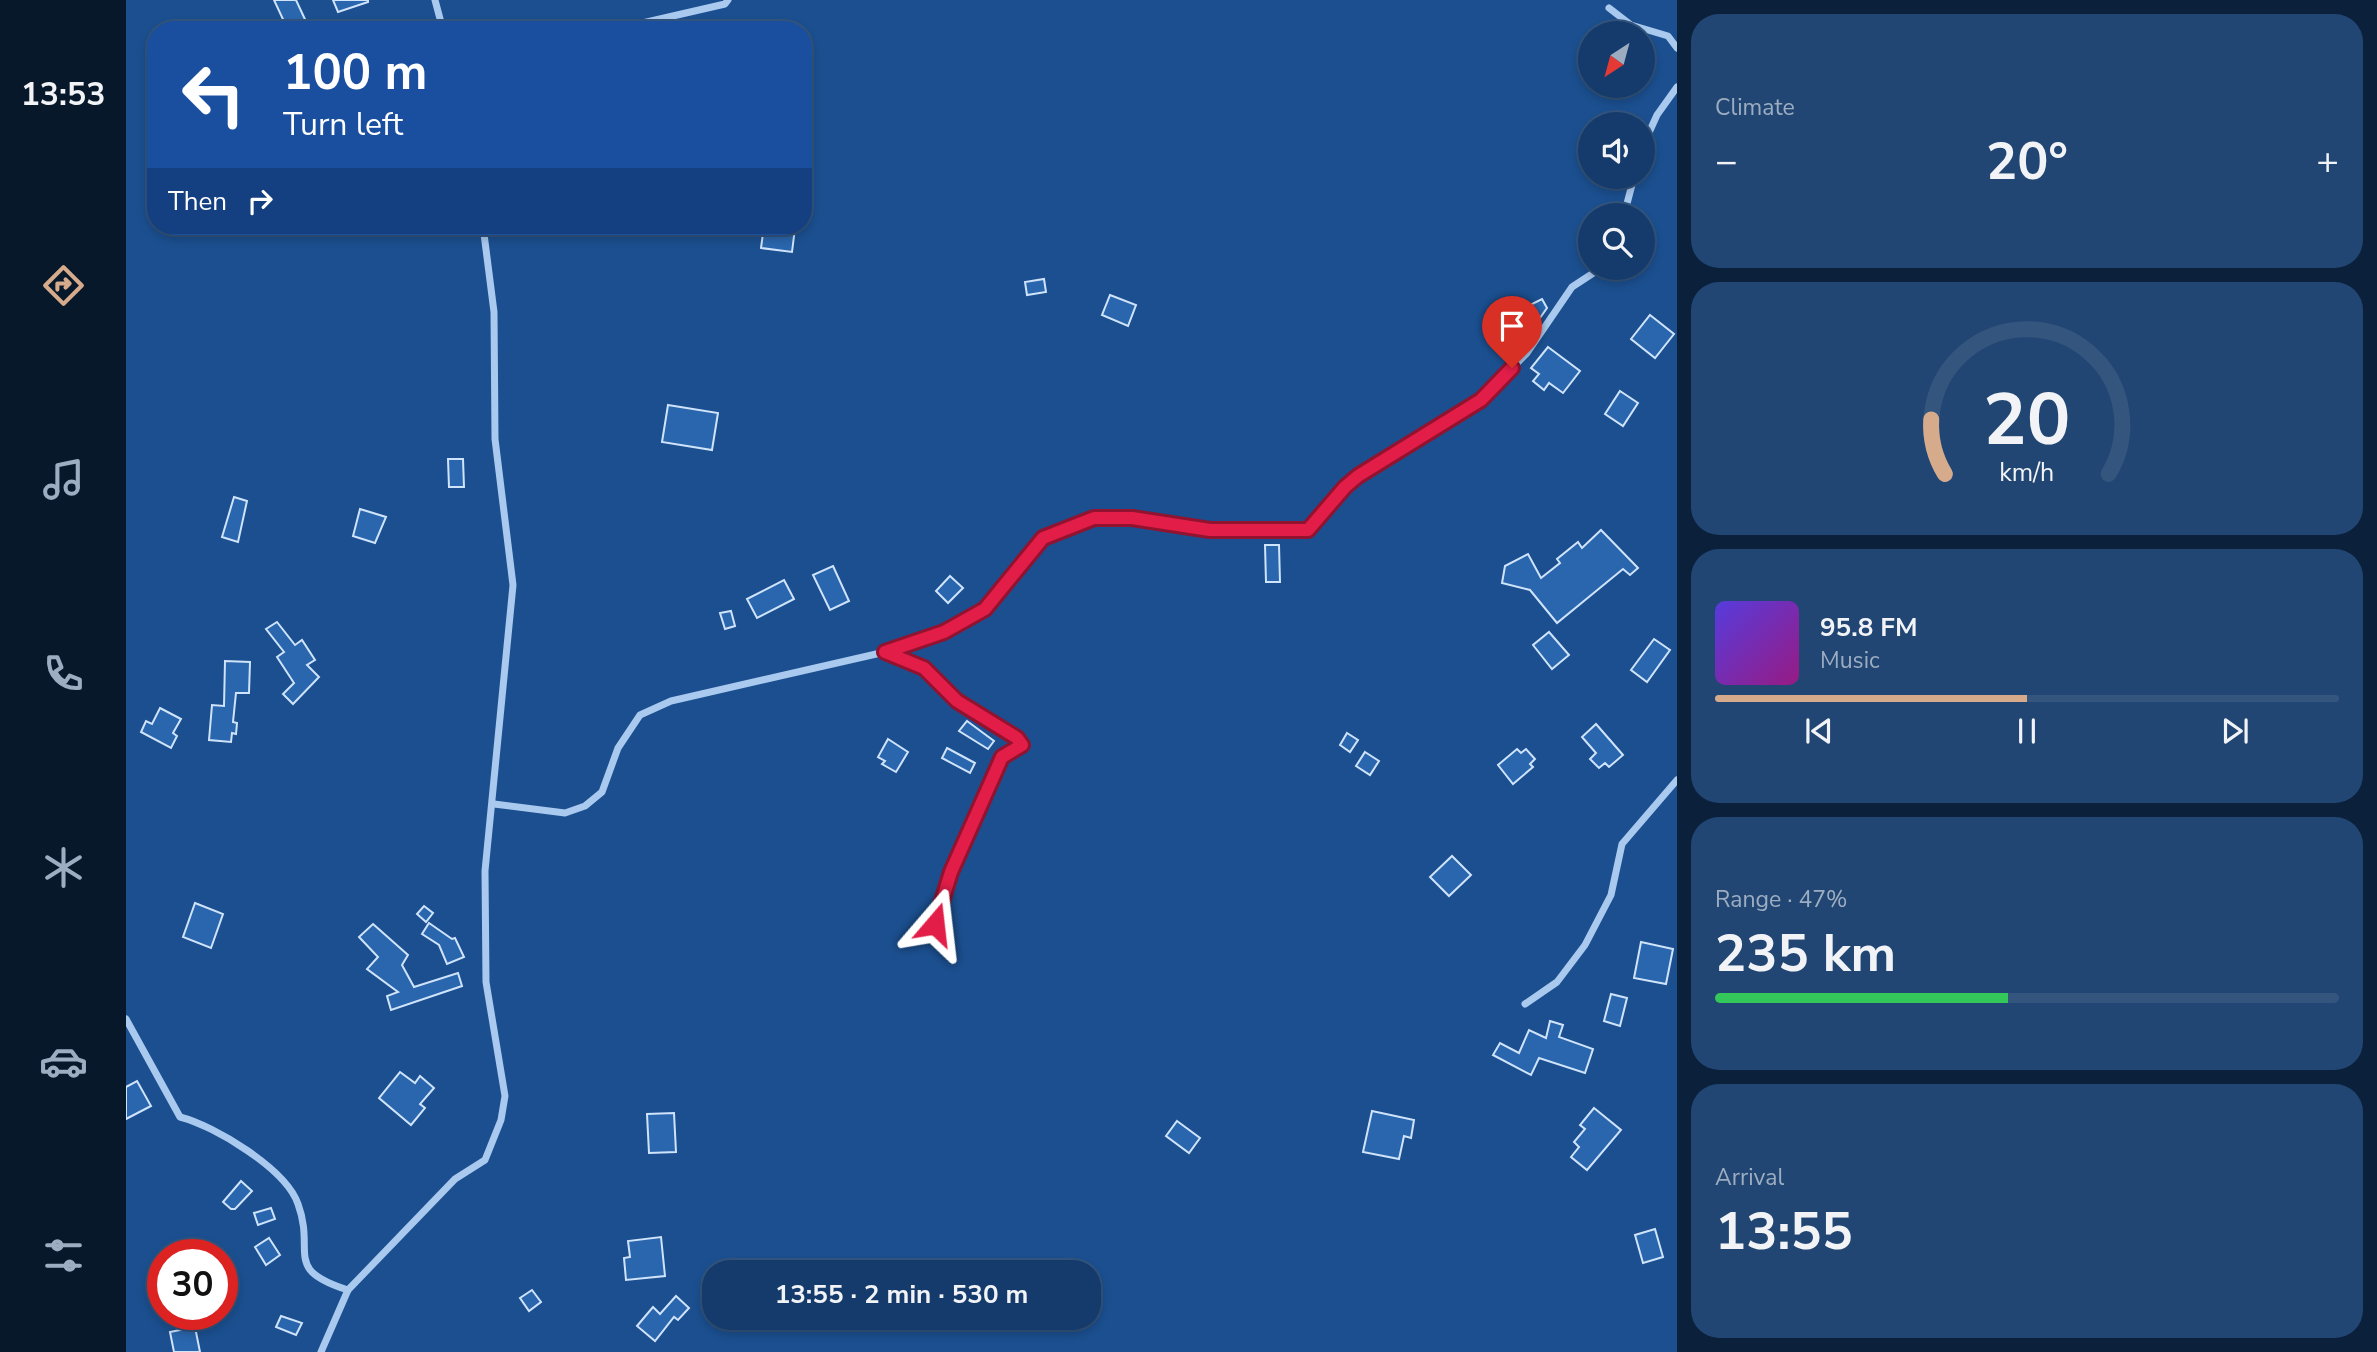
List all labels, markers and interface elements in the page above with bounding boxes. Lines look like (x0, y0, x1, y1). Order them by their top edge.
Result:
north arrow (1578, 21, 1656, 98)
map controls (1578, 21, 1655, 280)
text: 100 m (283, 39, 427, 106)
icon: left (168, 49, 259, 140)
text: 13:53 (21, 73, 105, 116)
text: Climate (1715, 92, 1795, 123)
text: Turn left (283, 103, 403, 146)
button: sound (1578, 112, 1655, 189)
text: 20° (1986, 126, 2068, 197)
text: − (1715, 136, 1738, 187)
text: + (2316, 136, 2339, 187)
icon: right (241, 182, 279, 220)
text: Then (168, 184, 227, 219)
button: search (1578, 203, 1655, 280)
icon: directions (39, 261, 88, 310)
pin (1482, 296, 1542, 368)
icon: arrive (1493, 307, 1531, 345)
text: 20 (1983, 371, 2071, 471)
icon: music (39, 455, 88, 504)
text: km/h (1999, 456, 2055, 490)
text: 95.8 FM (1820, 610, 1917, 645)
text: Music (1820, 645, 1880, 676)
icon: phone (39, 649, 88, 698)
icon: previous (1800, 712, 1838, 750)
icon: pause (2008, 712, 2046, 750)
icon: next (2216, 712, 2254, 750)
icon: climate (39, 843, 88, 892)
text: Range · 47% (1715, 884, 1847, 915)
position arrow (898, 887, 972, 961)
text: 235 km (1715, 918, 1896, 989)
icon: car (39, 1037, 88, 1086)
text: Arrival (1715, 1162, 1784, 1193)
text: 13:55 (1715, 1196, 1853, 1267)
icon: filters (39, 1231, 88, 1280)
speed limit sign: 30 (147, 1239, 238, 1330)
text: 13:55 · 2 min · 530 m (775, 1277, 1028, 1312)

